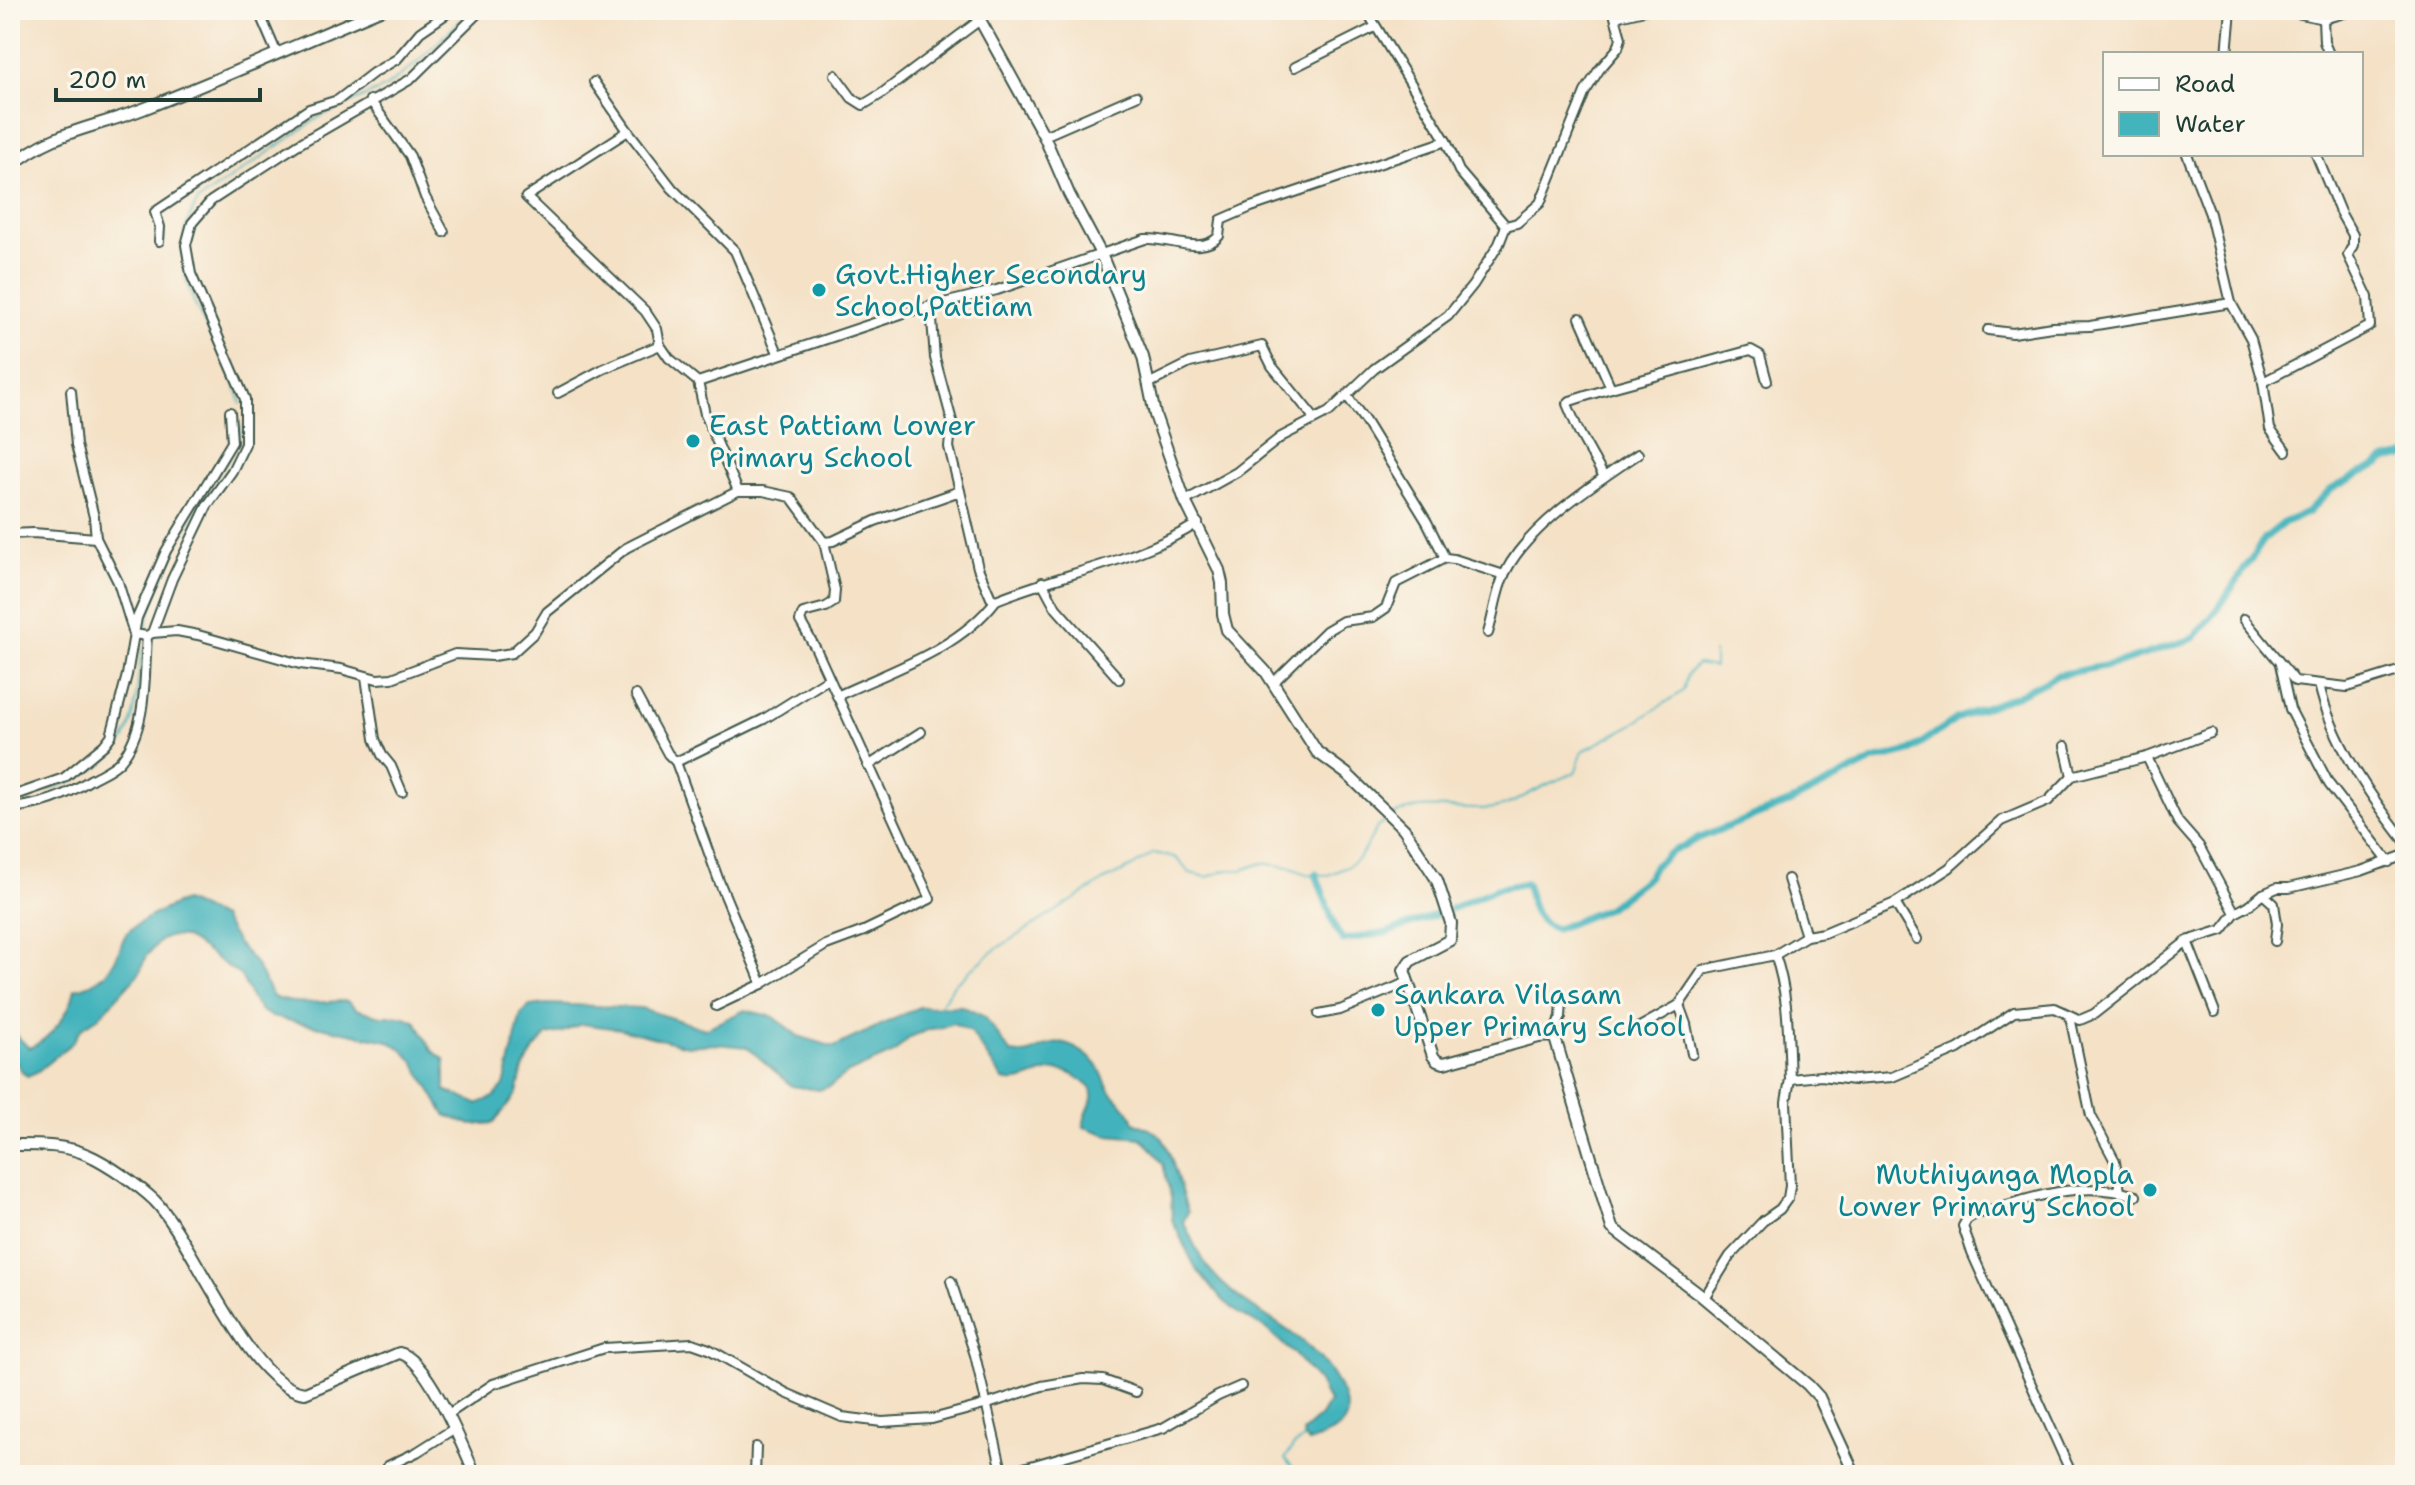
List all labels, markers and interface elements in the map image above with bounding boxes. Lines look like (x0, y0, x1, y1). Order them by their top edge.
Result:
scale bar (56, 52, 260, 102)
legend (2103, 52, 2363, 156)
text: 200 m (68, 64, 146, 96)
text: Road (2175, 68, 2235, 100)
text: Water (2175, 108, 2246, 140)
place label: Govt.Higher Secondary School,Pattiam (835, 255, 1147, 325)
marker: Govt.Higher Secondary School,Pattiam (810, 281, 828, 299)
place label: East Pattiam Lower Primary School (709, 406, 976, 476)
marker: East Pattiam Lower Primary School (684, 432, 702, 450)
place label: Sankara Vilasam Upper Primary School (1394, 975, 1686, 1045)
marker: Sankara Vilasam Upper Primary School (1369, 1001, 1387, 1019)
place label: Muthiyanga Mopla Lower Primary School (1838, 1155, 2135, 1225)
marker: Muthiyanga Mopla Lower Primary School (2141, 1181, 2159, 1199)

